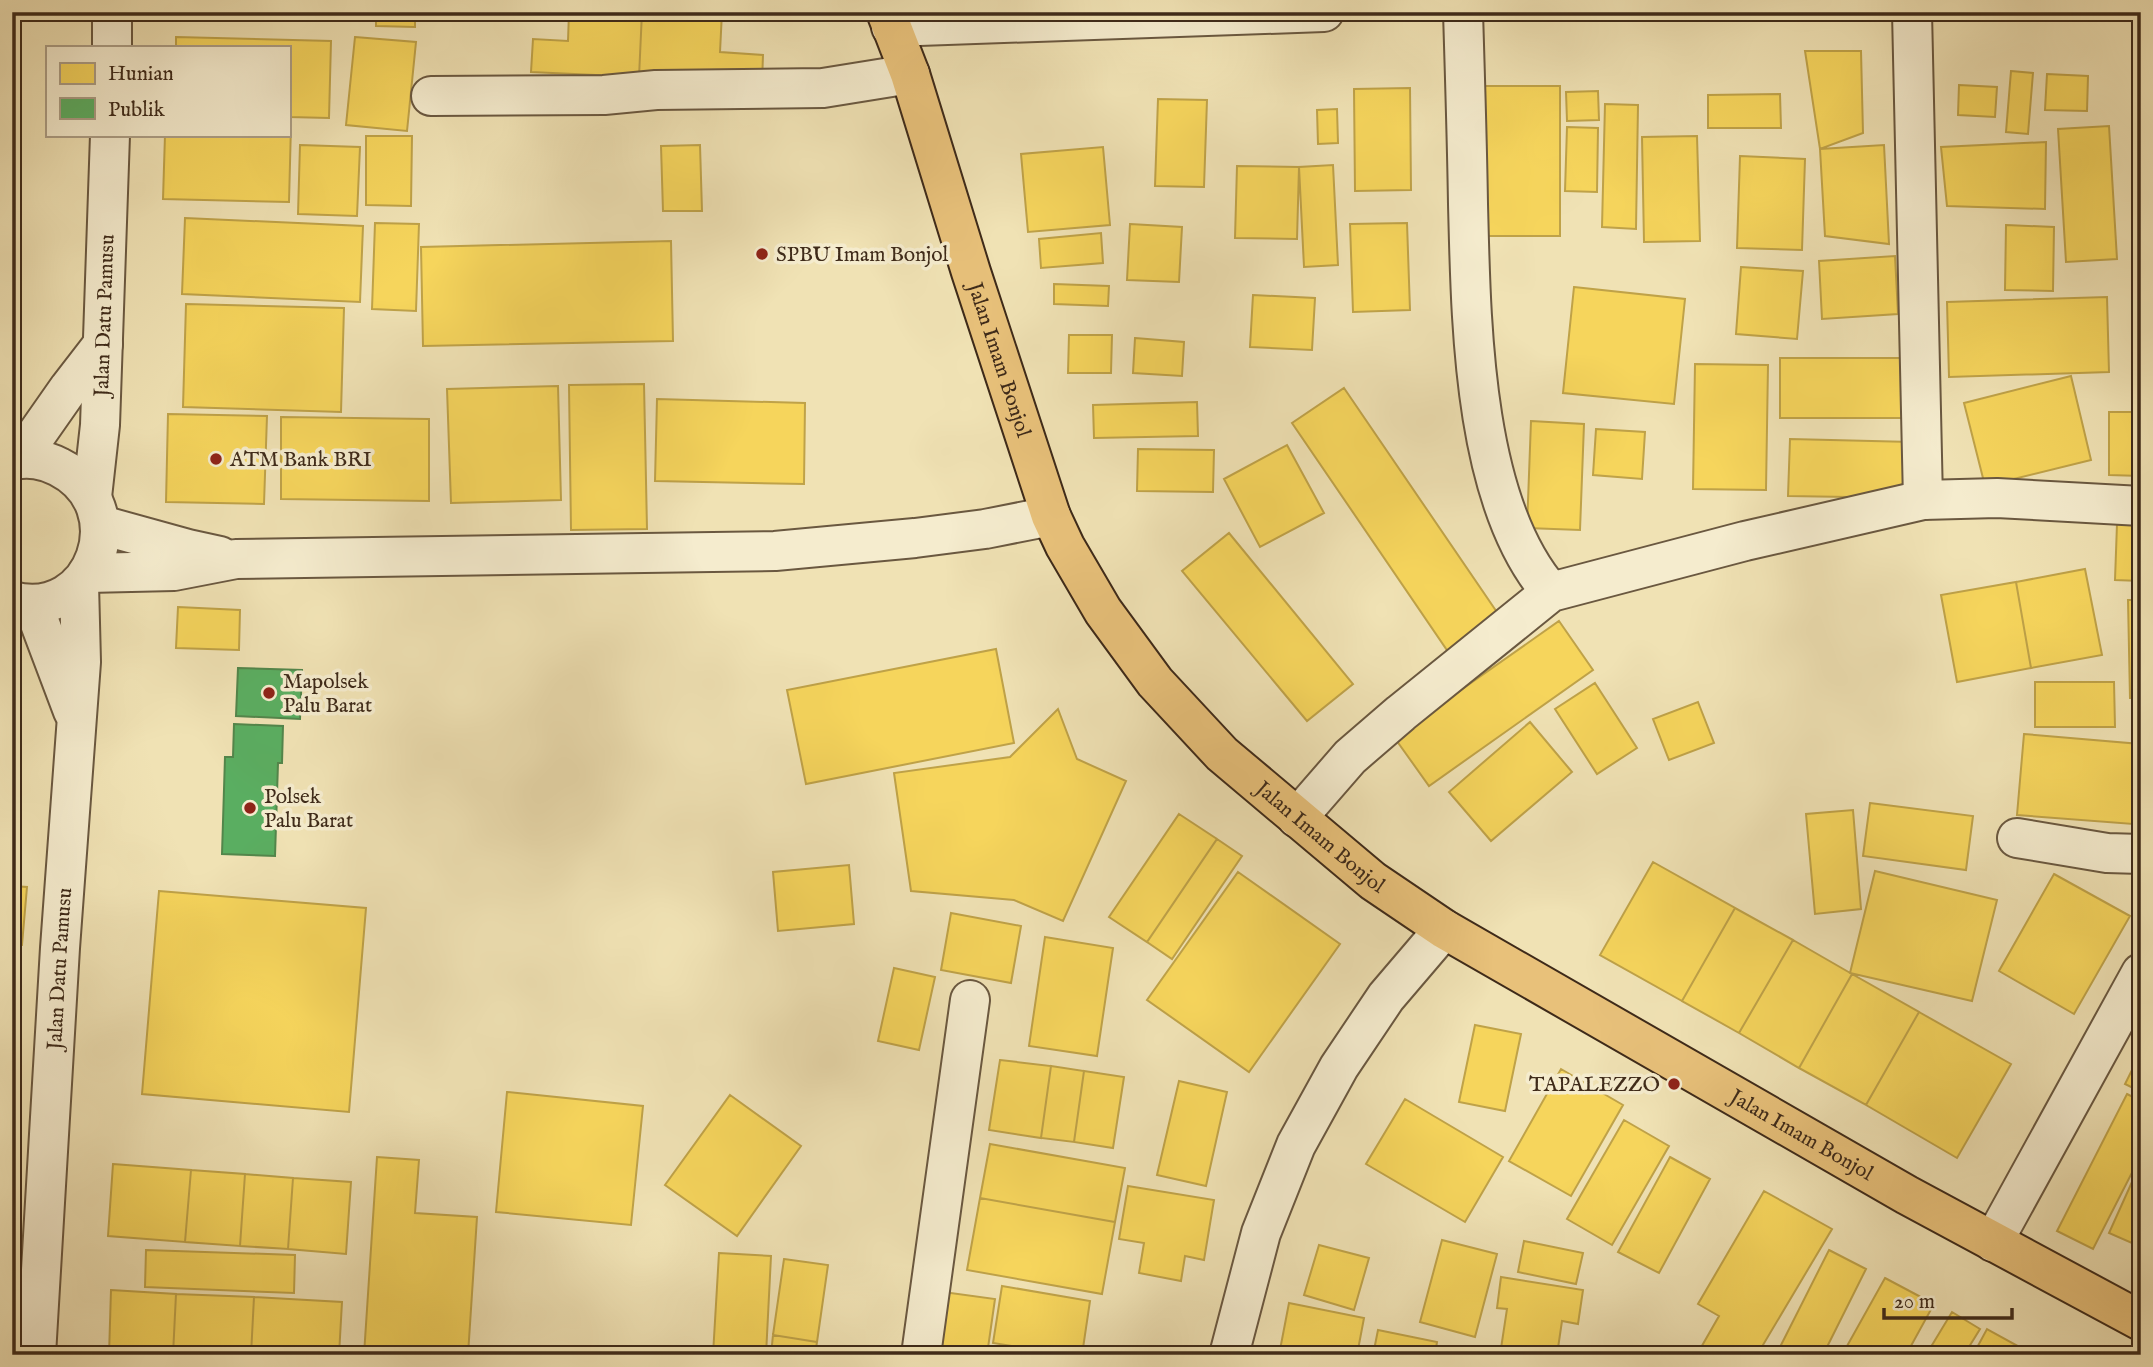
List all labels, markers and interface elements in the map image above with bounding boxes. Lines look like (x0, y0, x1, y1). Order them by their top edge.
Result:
legend (46, 46, 290, 136)
text: Hunian (108, 61, 174, 88)
text: Publik (108, 97, 166, 124)
street label: Jalan Datu Pamusu (89, 234, 122, 399)
place label: SPBU Imam Bonjol (776, 242, 948, 269)
marker: SPBU Imam Bonjol (754, 246, 770, 262)
street label: Jalan Imam Bonjol (960, 278, 1036, 441)
place label: ATM Bank BRI (229, 447, 372, 474)
marker: ATM Bank BRI (208, 451, 224, 467)
place label: Mapolsek Palu Barat (283, 669, 372, 720)
marker: Mapolsek Palu Barat (261, 685, 277, 701)
street label: Jalan Imam Bonjol (1248, 775, 1390, 900)
place label: Polsek Palu Barat (264, 784, 353, 835)
marker: Polsek Palu Barat (242, 800, 258, 816)
street label: Jalan Datu Pamusu (42, 887, 79, 1053)
place label: TAPALEZZO (1529, 1072, 1660, 1099)
marker: TAPALEZZO (1666, 1076, 1682, 1092)
street label: Jalan Imam Bonjol (1723, 1083, 1878, 1188)
scale bar (1884, 1276, 2011, 1320)
text: 20 m (1894, 1289, 1935, 1316)

